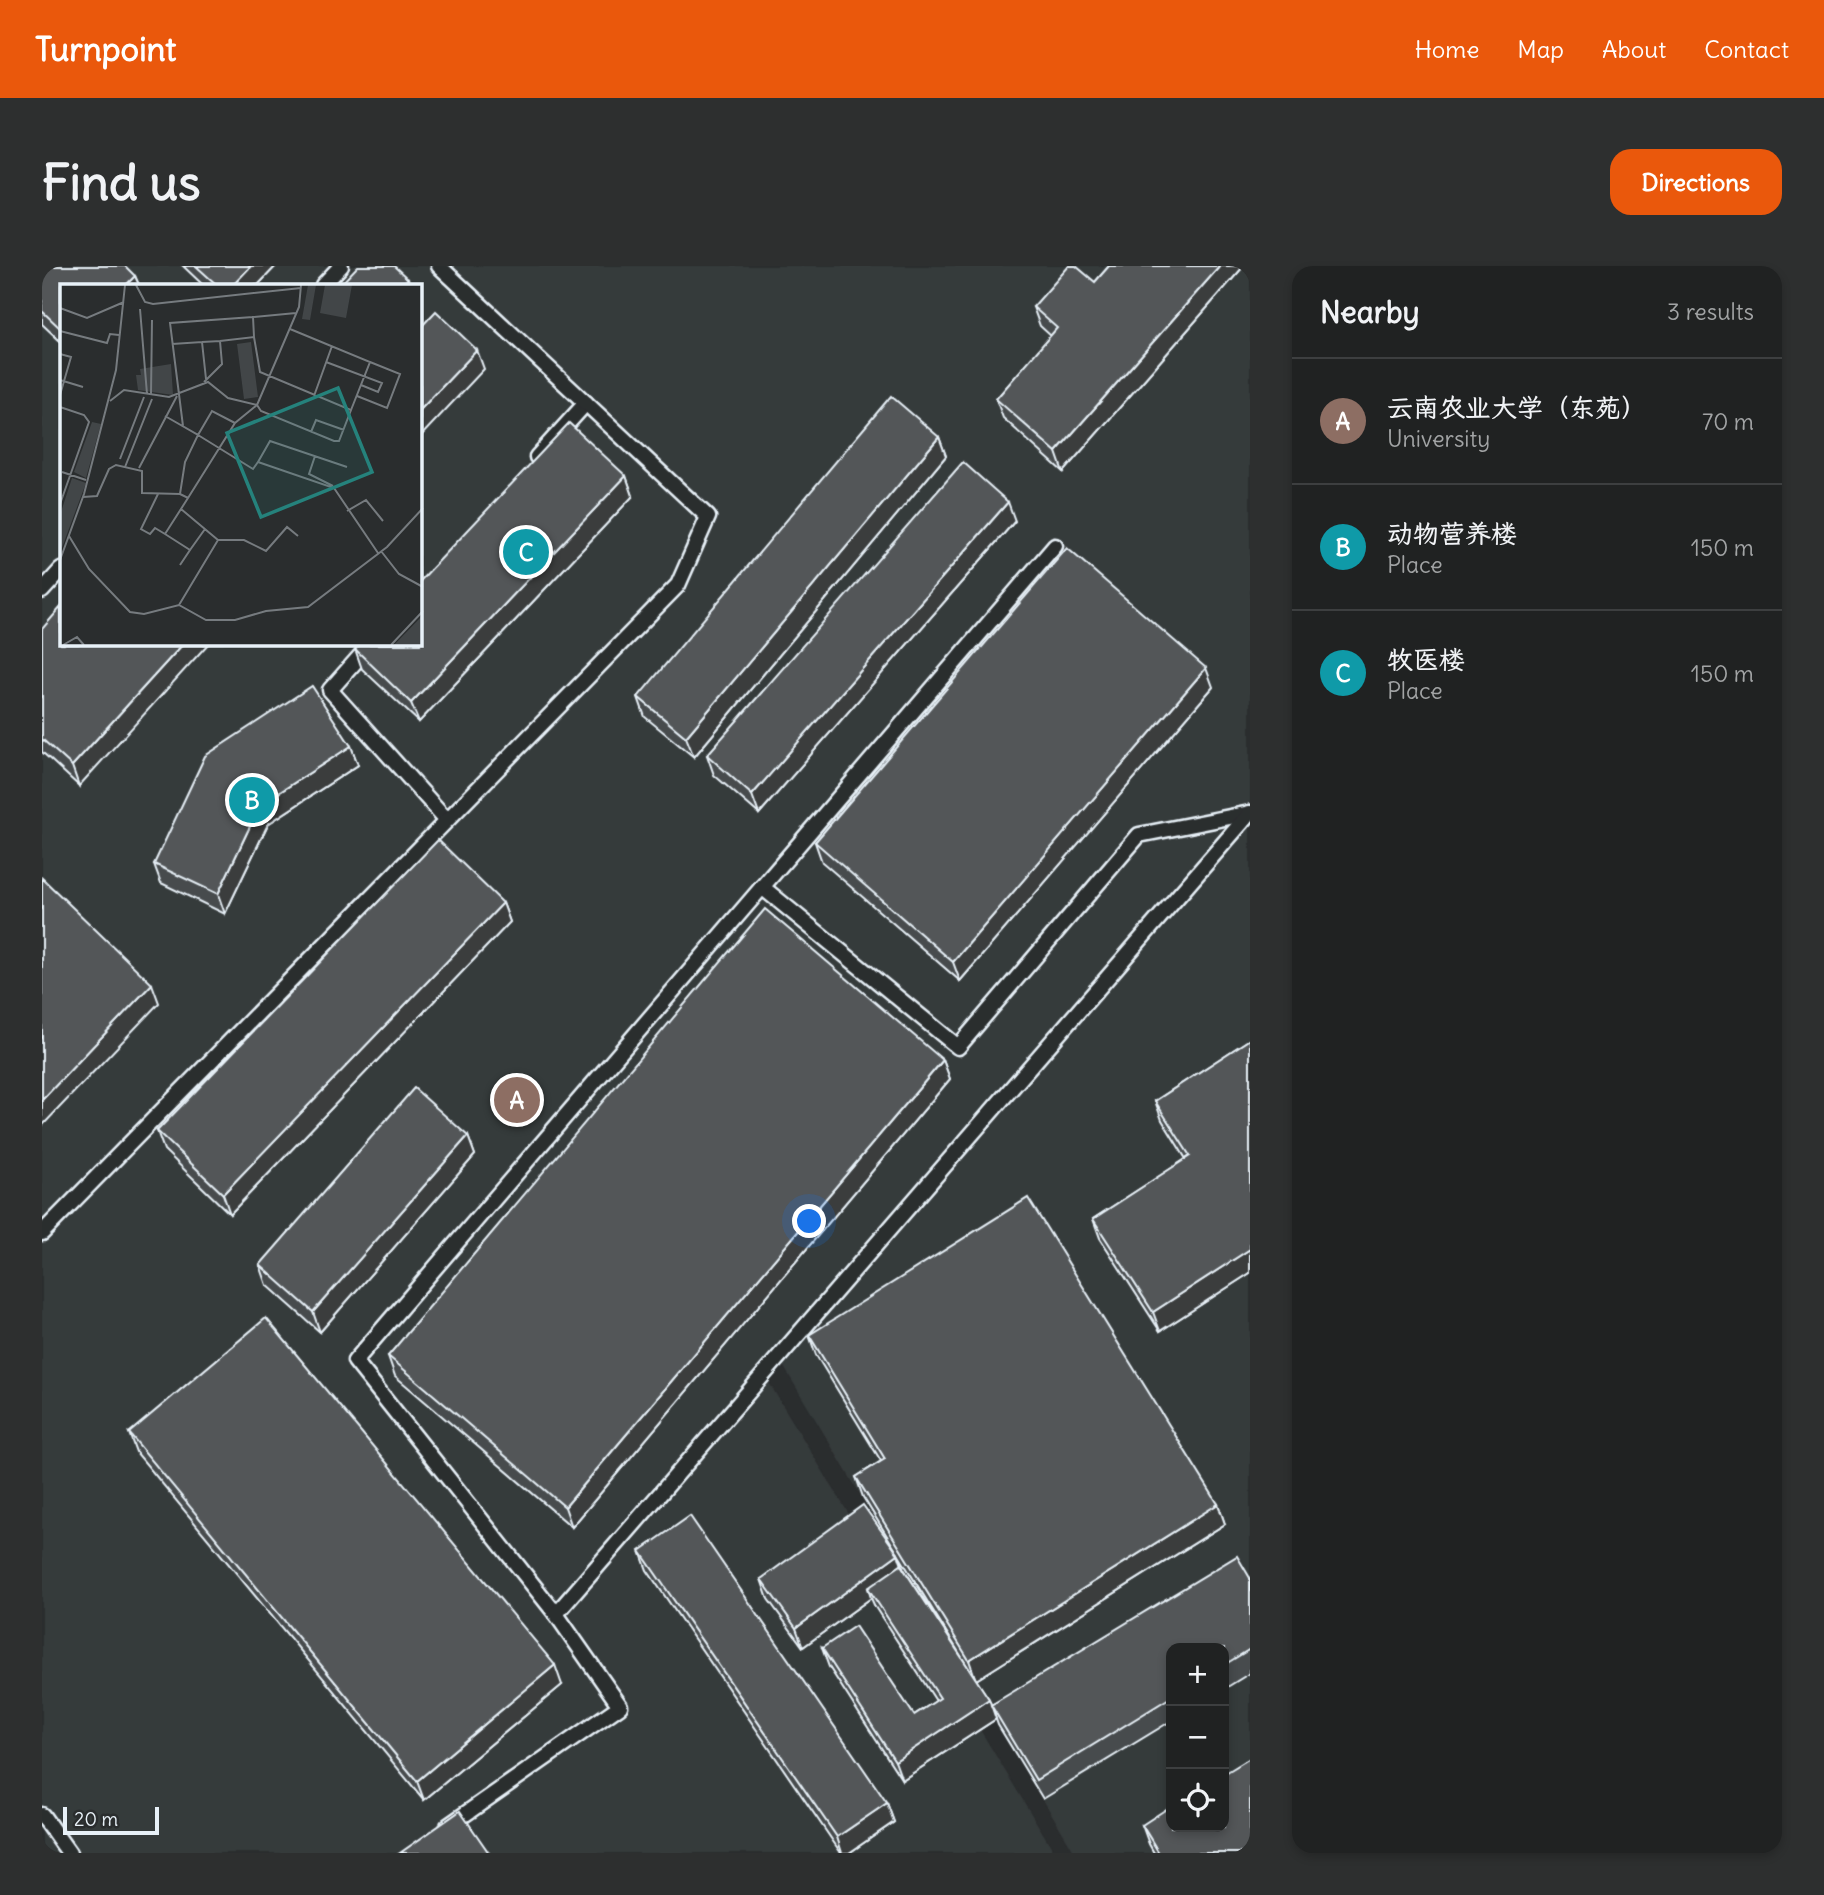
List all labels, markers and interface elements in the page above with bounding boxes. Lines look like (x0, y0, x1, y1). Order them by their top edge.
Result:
text: Turnpoint (35, 28, 176, 70)
text: Home (1415, 34, 1479, 64)
text: Map (1517, 34, 1564, 64)
text: About (1602, 34, 1666, 64)
text: Contact (1704, 34, 1789, 64)
button: Directions (1610, 149, 1782, 215)
text: Find us (42, 152, 200, 213)
inset map (60, 284, 422, 646)
text: Nearby (1320, 293, 1420, 331)
text: 3 results (1667, 297, 1754, 326)
text: 云南农业大学（东苑） (1387, 391, 1647, 424)
text: A (1336, 407, 1350, 436)
text: 70 m (1702, 407, 1754, 436)
text: University (1387, 424, 1490, 453)
text: 动物营养楼 (1387, 517, 1517, 550)
pin: C (503, 526, 549, 578)
text: B (1335, 533, 1351, 562)
text: 150 m (1691, 533, 1754, 562)
text: Place (1387, 550, 1443, 579)
text: 牧医楼 (1387, 643, 1465, 676)
text: C (1335, 659, 1351, 688)
text: 150 m (1691, 659, 1754, 688)
text: Place (1387, 676, 1443, 705)
pin: B (229, 774, 275, 826)
pin: A (494, 1074, 540, 1126)
your location (792, 1204, 826, 1238)
map controls (1166, 1643, 1229, 1832)
button: + (1166, 1643, 1229, 1706)
button: − (1166, 1706, 1229, 1769)
button: locate (1166, 1769, 1229, 1832)
scale bar (63, 1804, 159, 1836)
text: 20 m (74, 1807, 118, 1831)

